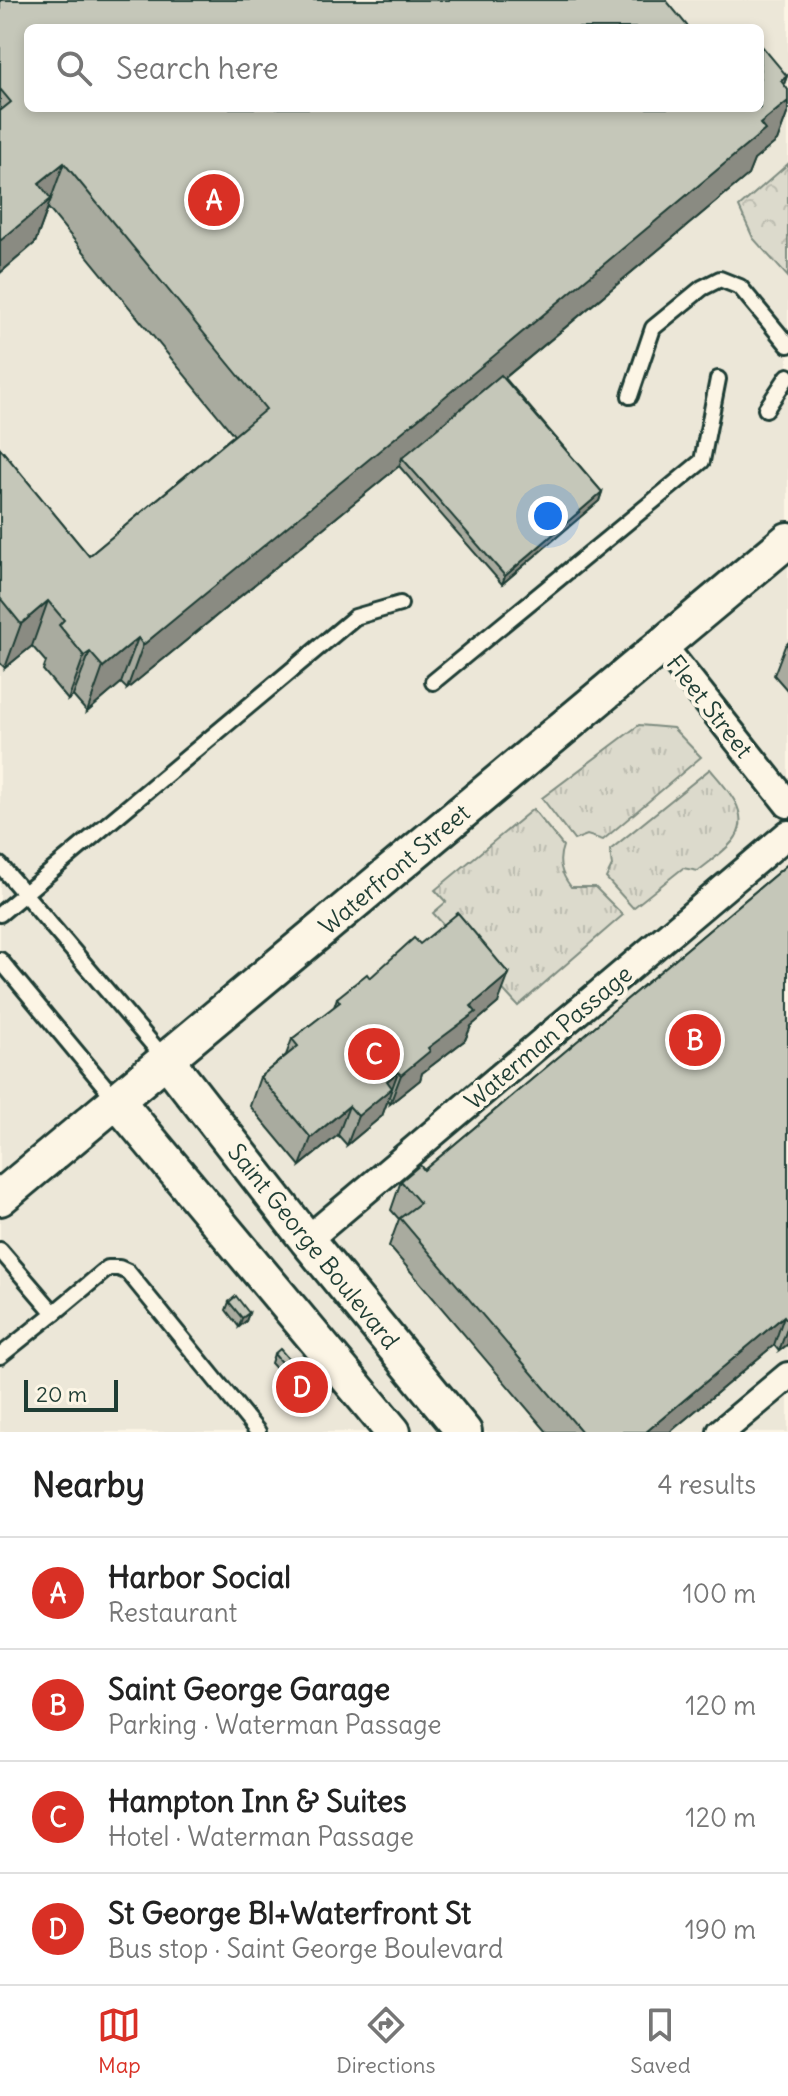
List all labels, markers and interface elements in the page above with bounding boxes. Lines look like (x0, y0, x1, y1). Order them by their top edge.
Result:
search box (24, 24, 764, 112)
icon: search (52, 46, 96, 90)
text: Search here (116, 49, 279, 87)
pin: A (188, 170, 240, 230)
your location (528, 496, 568, 536)
street label: Fleet Street (660, 648, 760, 764)
street label: Waterfront Street (312, 797, 476, 941)
street label: Waterman Passage (458, 958, 638, 1116)
pin: B (669, 1010, 721, 1070)
pin: C (348, 1024, 400, 1084)
street label: Saint George Boulevard (222, 1137, 406, 1355)
pin: D (276, 1357, 328, 1417)
scale bar (24, 1376, 118, 1412)
text: 20 m (36, 1380, 87, 1408)
text: Nearby (32, 1463, 145, 1506)
text: 4 results (658, 1468, 756, 1501)
text: Harbor Social (108, 1558, 291, 1596)
text: A (50, 1577, 66, 1610)
text: 100 m (682, 1577, 756, 1610)
text: Restaurant (108, 1596, 237, 1629)
text: Saint George Garage (108, 1670, 390, 1708)
text: B (49, 1689, 67, 1722)
text: 120 m (685, 1689, 756, 1722)
text: Parking · Waterman Passage (108, 1708, 442, 1741)
text: Hampton Inn & Suites (108, 1782, 407, 1820)
text: C (49, 1801, 67, 1834)
text: 120 m (685, 1801, 756, 1834)
text: Hotel · Waterman Passage (108, 1820, 414, 1853)
text: St George Bl+Waterfront St (108, 1894, 471, 1932)
text: D (49, 1913, 67, 1946)
text: 190 m (685, 1913, 756, 1946)
text: Bus stop · Saint George Boulevard (108, 1932, 503, 1965)
tab: Map (97, 2003, 141, 2079)
tab: Directions (336, 2003, 436, 2079)
tab: Saved (630, 2003, 691, 2079)

